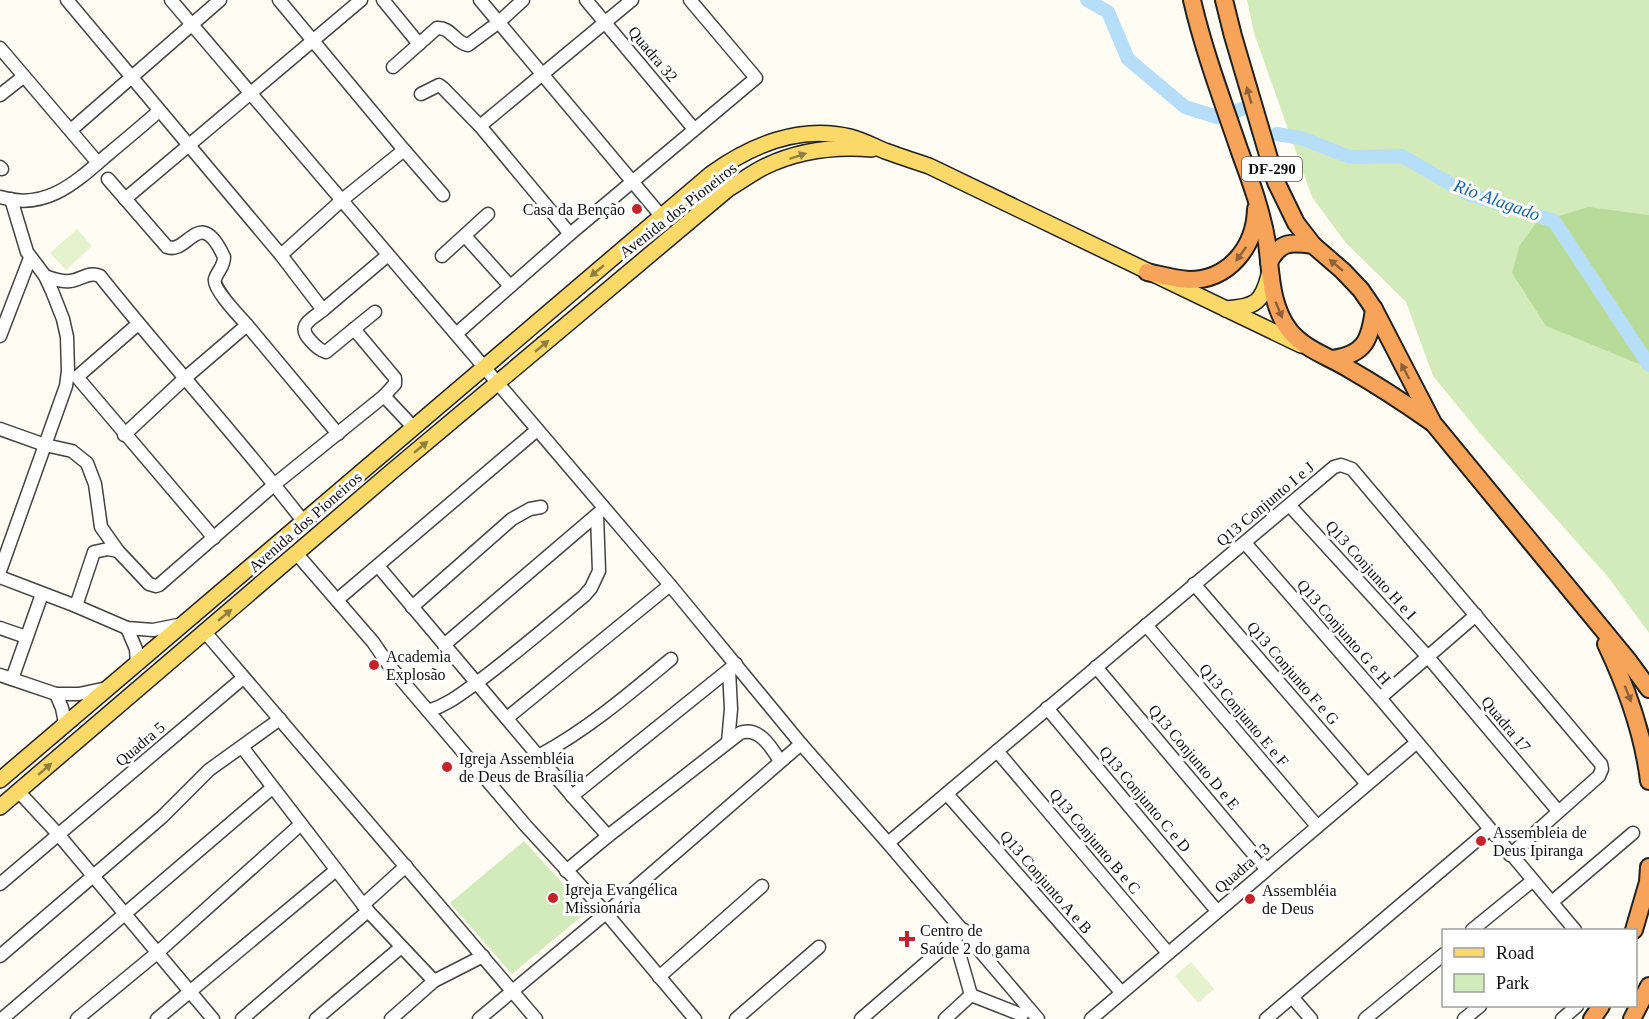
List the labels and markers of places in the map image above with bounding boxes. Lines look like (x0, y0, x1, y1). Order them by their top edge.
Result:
place label: Casa da Benção (523, 201, 625, 219)
marker: Casa da Benção (630, 202, 644, 216)
place label: Academia Explosão (386, 648, 451, 684)
marker: Academia Explosão (367, 658, 381, 672)
place label: Igreja Assembléia de Deus de Brasília (459, 750, 584, 785)
marker: Igreja Assembléia de Deus de Brasília (440, 760, 454, 774)
place label: Assembleia de Deus Ipiranga (1493, 824, 1587, 860)
marker: Assembleia de Deus Ipiranga (1474, 834, 1488, 848)
place label: Igreja Evangélica Missionária (565, 881, 677, 916)
place label: Assembléia de Deus (1262, 882, 1337, 917)
marker: Igreja Evangélica Missionária (546, 891, 560, 905)
marker: Assembléia de Deus (1243, 892, 1257, 906)
place label: Centro de Saúde 2 do gama (920, 922, 1030, 958)
marker: Centro de Saúde 2 do gama (898, 930, 916, 948)

